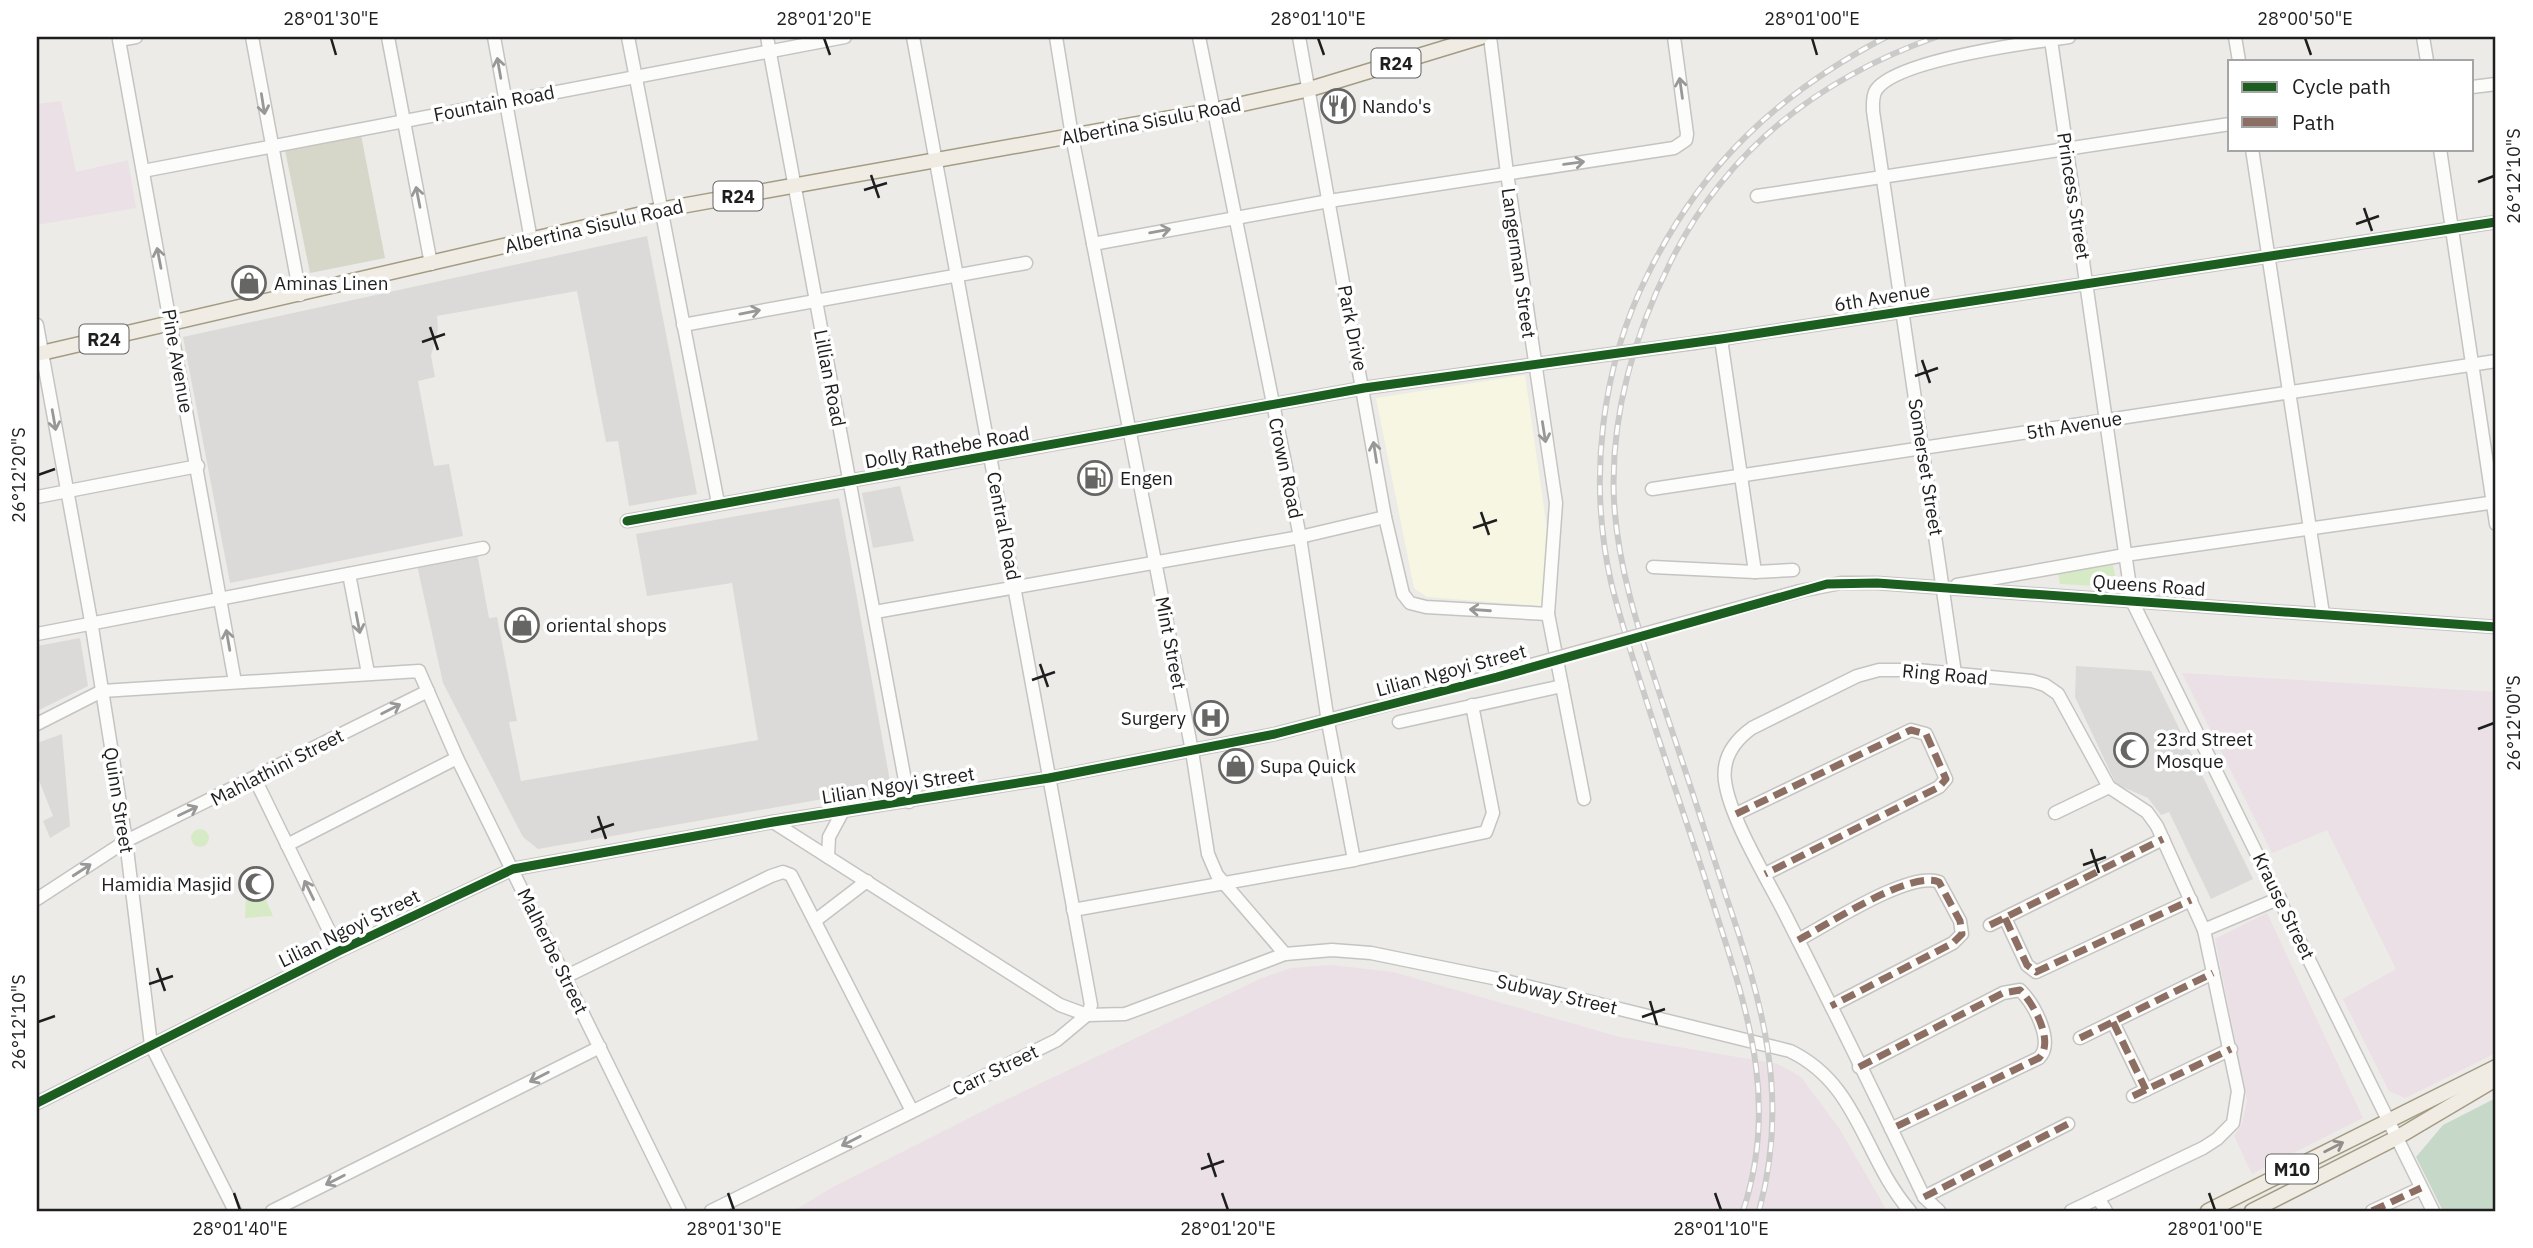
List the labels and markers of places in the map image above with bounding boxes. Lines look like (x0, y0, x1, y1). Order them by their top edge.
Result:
restaurant icon: Nando's (1319, 87, 1357, 125)
place label: Nando's (1362, 94, 1432, 118)
shop icon: Aminas Linen (230, 264, 268, 302)
place label: Aminas Linen (274, 271, 388, 295)
fuel station icon: Engen (1076, 459, 1114, 497)
place label: Engen (1120, 466, 1173, 490)
shop icon: oriental shops (503, 606, 541, 644)
place label: oriental shops (546, 613, 667, 637)
hospital icon: Surgery (1192, 699, 1230, 737)
place label: Surgery (1121, 706, 1187, 730)
place label: 23rd Street Mosque (2156, 727, 2253, 773)
mosque icon: 23rd Street Mosque (2112, 731, 2150, 769)
shop icon: Supa Quick (1217, 747, 1255, 785)
place label: Supa Quick (1260, 754, 1356, 778)
mosque icon: Hamidia Masjid (237, 865, 275, 903)
place label: Hamidia Masjid (101, 872, 232, 896)

